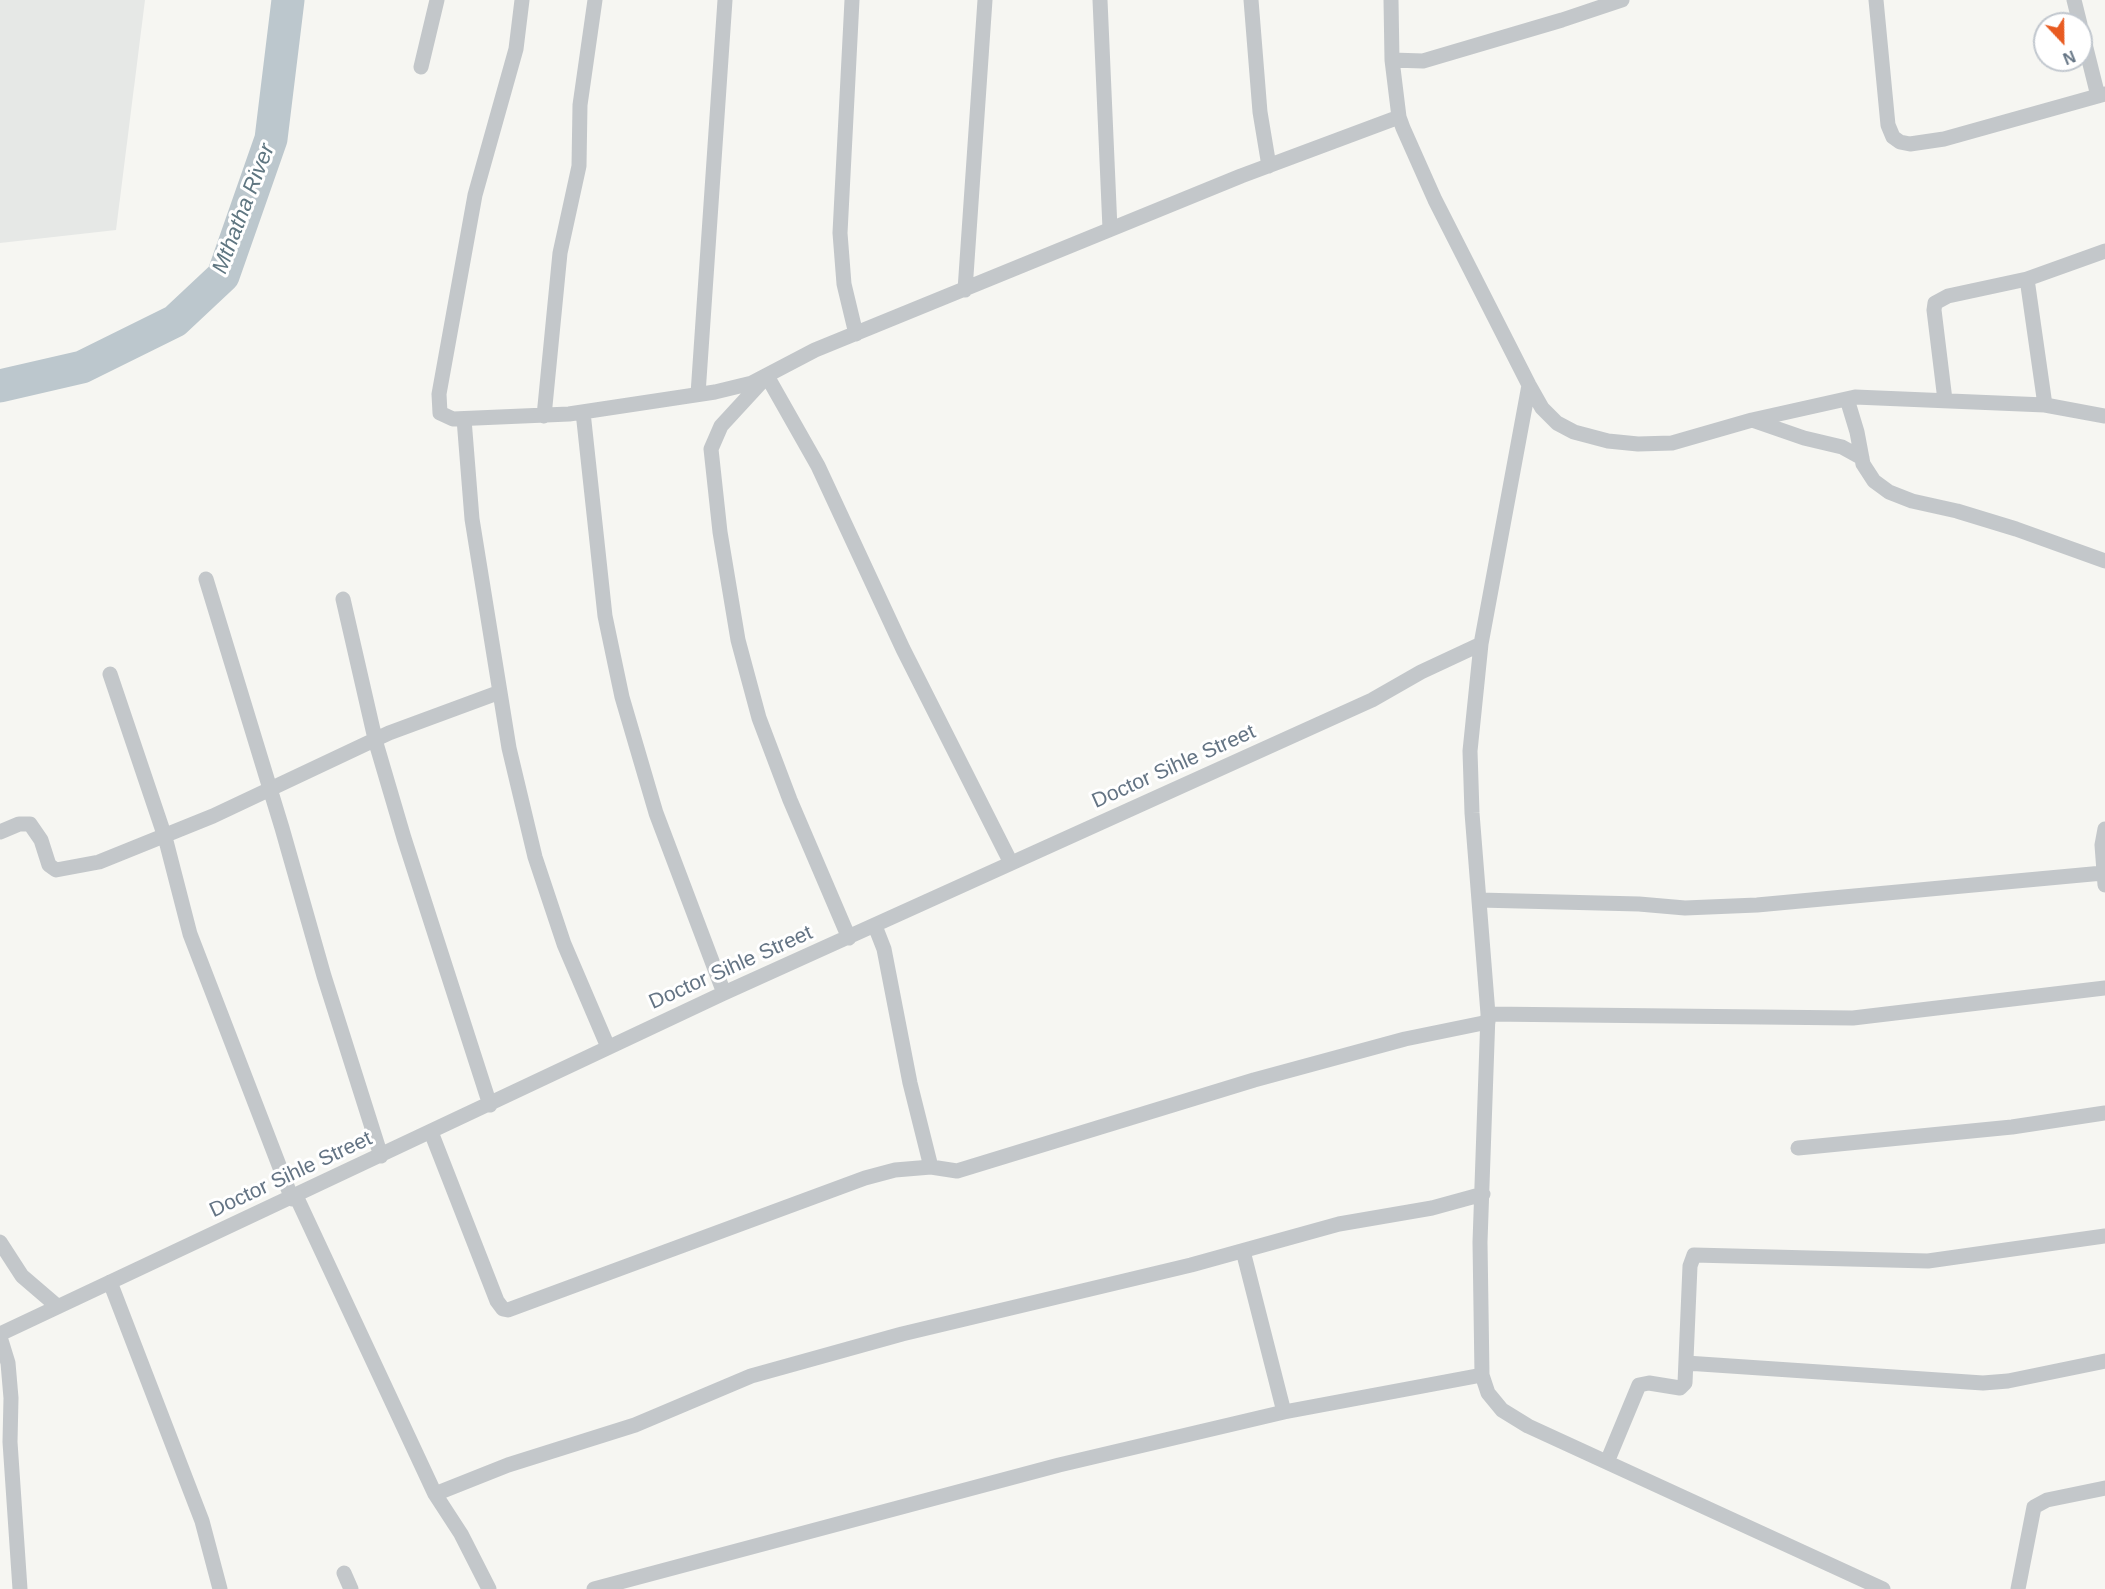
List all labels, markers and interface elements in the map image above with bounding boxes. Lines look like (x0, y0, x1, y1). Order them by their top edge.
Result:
north arrow (2033, 12, 2093, 72)
text: N (2061, 47, 2078, 67)
water label: Mthatha River (207, 140, 281, 278)
street label: Doctor Sihle Street (1088, 720, 1260, 814)
street label: Doctor Sihle Street (645, 921, 817, 1015)
street label: Doctor Sihle Street (206, 1126, 376, 1224)

